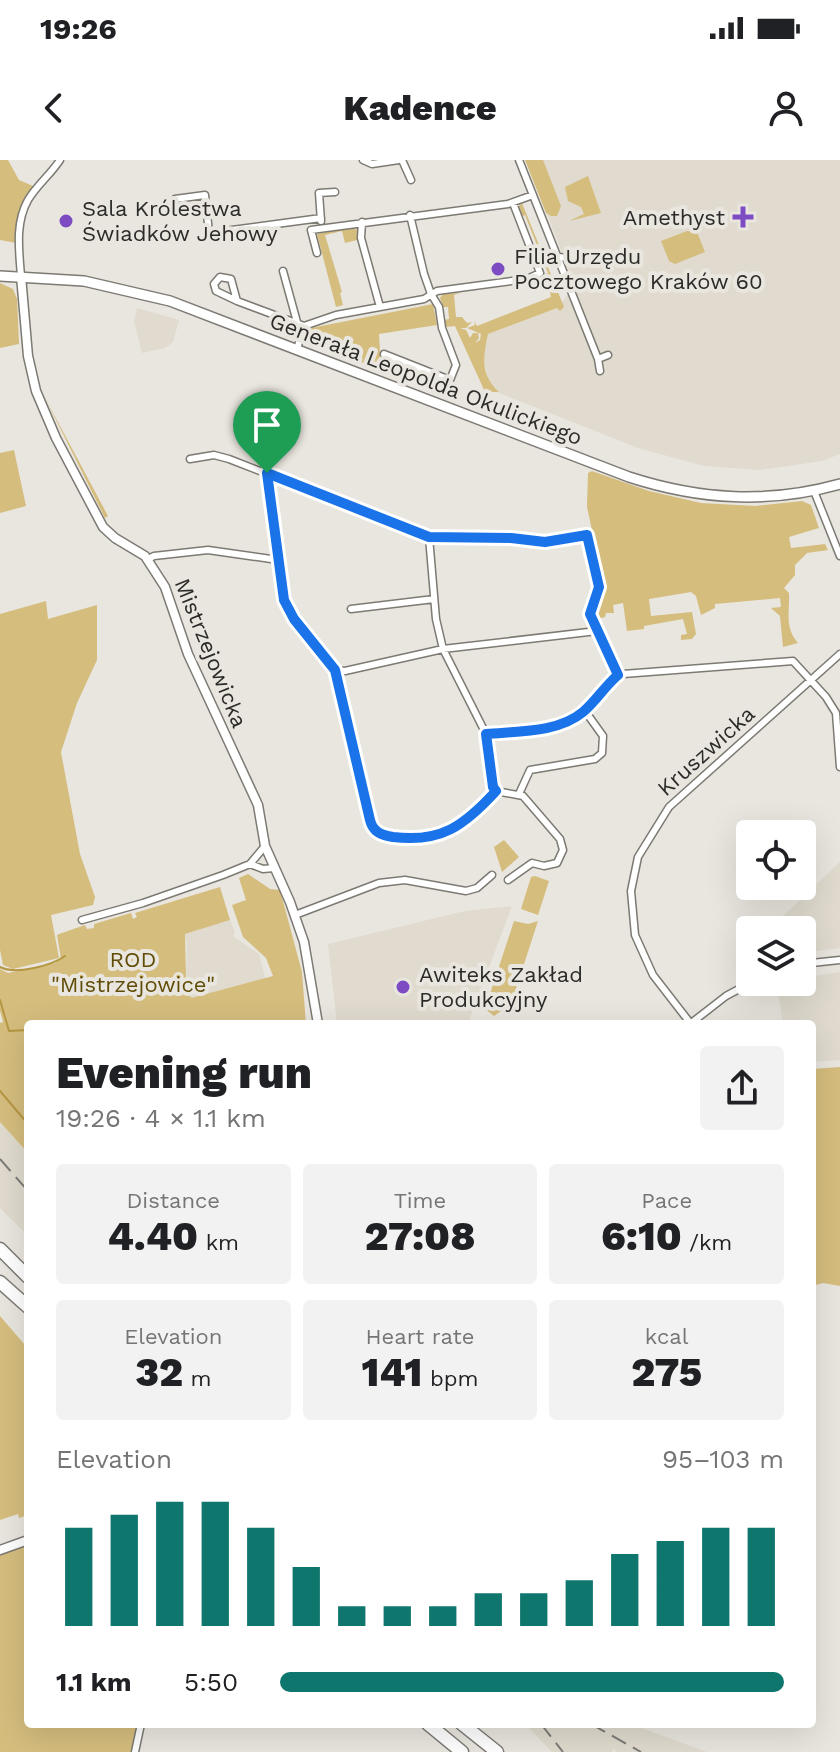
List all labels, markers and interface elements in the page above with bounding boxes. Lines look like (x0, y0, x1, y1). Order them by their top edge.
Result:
text: 19:26 (40, 11, 117, 46)
icon: back (32, 86, 76, 130)
icon: person (764, 86, 808, 130)
text: Kadence (343, 87, 497, 129)
place label: Sala Królestwa Świadków Jehowy (82, 196, 278, 246)
place label: Amethyst (623, 205, 725, 230)
marker: Amethyst (732, 206, 754, 228)
marker: Sala Królestwa Świadków Jehowy (57, 212, 75, 230)
place label: Filia Urzędu Pocztowego Kraków 60 (514, 244, 763, 294)
marker: Filia Urzędu Pocztowego Kraków 60 (489, 260, 507, 278)
street label: Generała Leopolda Okulickiego (266, 308, 586, 450)
pin (233, 391, 301, 473)
icon: arrive (245, 403, 289, 447)
street label: Mistrzejowicka (170, 575, 252, 731)
street label: Kruszwicka (652, 701, 760, 801)
map controls (736, 820, 816, 996)
button: locate (736, 820, 816, 900)
button: layers (736, 916, 816, 996)
park label: ROD "Mistrzejowice" (51, 947, 215, 997)
place label: Awiteks Zakład Produkcyjny (419, 962, 583, 1012)
marker: Awiteks Zakład Produkcyjny (394, 978, 412, 996)
button: share (700, 1046, 784, 1130)
text: Evening run (56, 1047, 312, 1099)
text: 19:26 · 4 × 1.1 km (56, 1103, 266, 1133)
text: Distance (127, 1188, 220, 1213)
text: Time (394, 1188, 446, 1213)
text: Pace (641, 1188, 692, 1213)
text: 4.40 (108, 1213, 198, 1260)
text: 27:08 (365, 1213, 475, 1260)
text: 6:10 (601, 1213, 682, 1260)
text: km (198, 1230, 239, 1255)
text: /km (682, 1230, 732, 1255)
text: Elevation (124, 1324, 222, 1349)
text: Heart rate (366, 1324, 474, 1349)
text: kcal (645, 1324, 688, 1349)
text: 32 (135, 1349, 183, 1396)
text: 141 (361, 1349, 422, 1396)
text: 275 (631, 1349, 702, 1396)
text: m (183, 1366, 212, 1391)
text: bpm (422, 1366, 479, 1391)
text: Elevation (56, 1444, 172, 1474)
text: 95–103 m (662, 1444, 784, 1474)
text: 1.1 km (56, 1667, 131, 1697)
text: 5:50 (184, 1667, 238, 1697)

